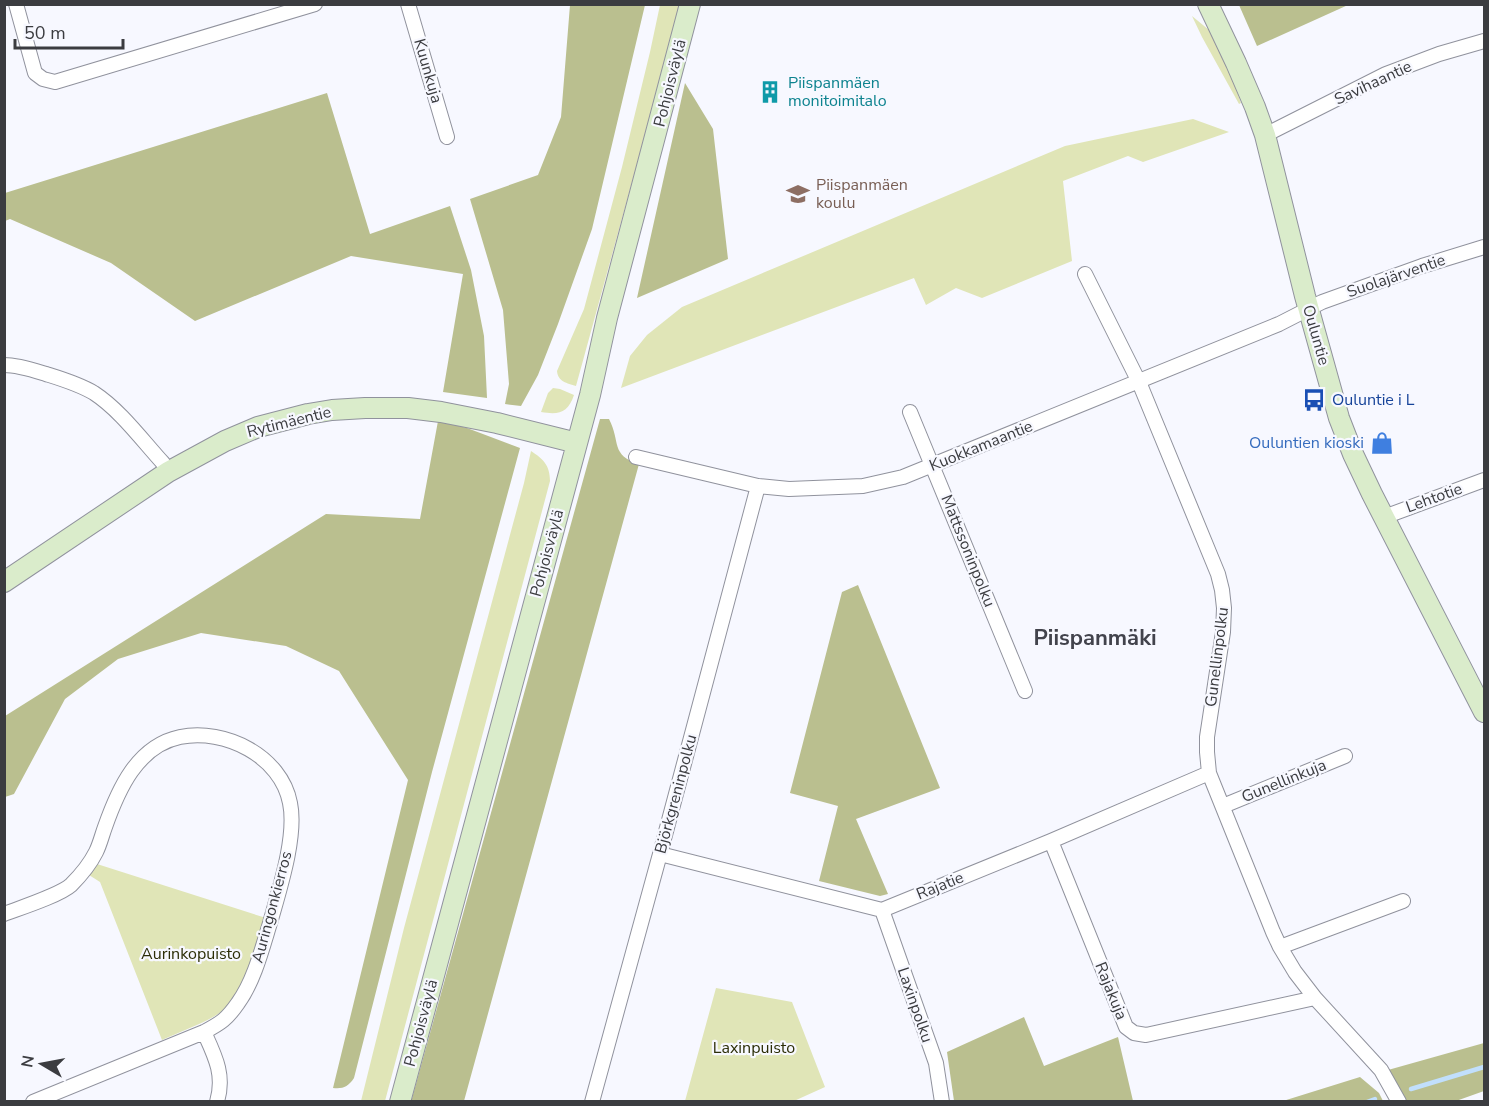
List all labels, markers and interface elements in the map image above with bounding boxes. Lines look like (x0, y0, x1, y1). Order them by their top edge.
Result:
scale bar (15, 12, 123, 50)
text: 50 m (24, 21, 66, 45)
street label: Kuunkuja (408, 36, 448, 106)
street label: Pohjoisväylä (648, 37, 692, 129)
street label: Savihaantie (1331, 55, 1415, 111)
place label: Piispanmäen monitoimitalo (788, 72, 887, 112)
building icon: Piispanmäen monitoimitalo (757, 79, 783, 105)
place label: Piispanmäen koulu (816, 174, 908, 214)
school or university icon: Piispanmäen koulu (785, 181, 811, 207)
street label: Suolajärventie (1344, 249, 1448, 303)
street label: Ouluntie (1297, 302, 1335, 368)
bus stop icon: Ouluntie i L (1301, 387, 1327, 413)
place label: Ouluntie i L (1332, 389, 1415, 411)
street label: Rytimäentie (245, 401, 333, 443)
street label: Kuokkamaantie (926, 415, 1036, 477)
shop icon: Ouluntien kioski (1369, 430, 1395, 456)
place label: Ouluntien kioski (1249, 432, 1364, 454)
street label: Lehtotie (1403, 478, 1465, 518)
street label: Mattssoninpolku (935, 492, 1001, 610)
street label: Pohjoisväylä (525, 507, 569, 599)
street label: Gunellinpolku (1200, 606, 1234, 708)
district label: Piispanmäki (1033, 623, 1157, 653)
street label: Björkgreninpolku (650, 732, 702, 856)
street label: Gunellinkuja (1238, 754, 1330, 808)
street label: Auringonkierros (247, 849, 297, 965)
street label: Rajatie (913, 867, 967, 905)
park label: Aurinkopuisto (141, 943, 241, 965)
street label: Rajakuja (1089, 959, 1133, 1023)
street label: Laxinpolku (892, 964, 938, 1046)
street label: Pohjoisväylä (399, 977, 443, 1069)
north arrow (12, 1034, 72, 1094)
park label: Laxinpuisto (713, 1037, 795, 1059)
text: N (16, 1054, 40, 1069)

